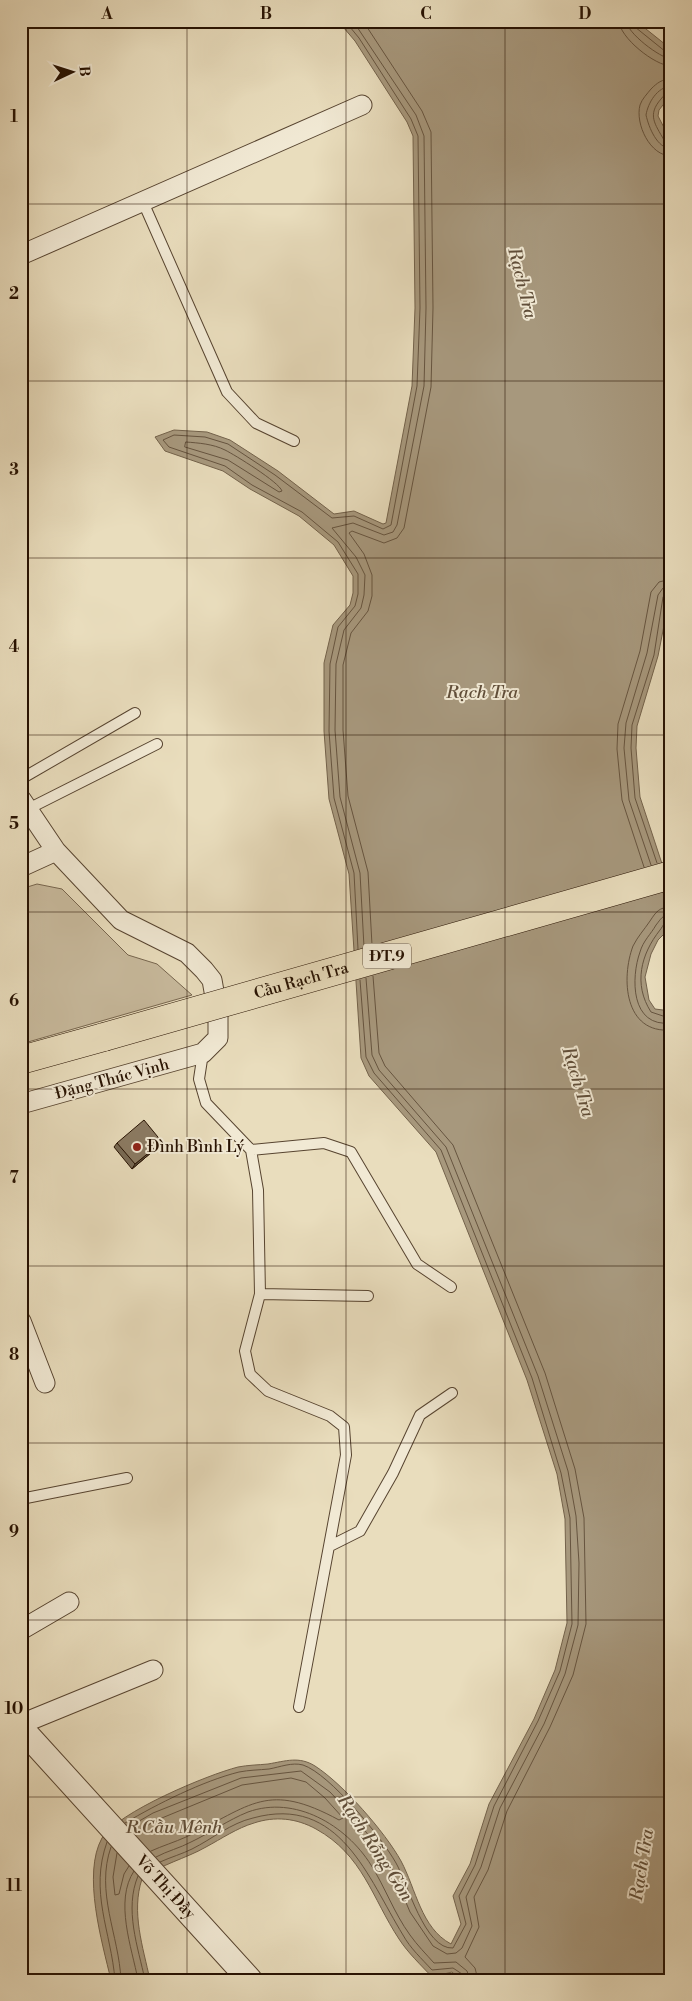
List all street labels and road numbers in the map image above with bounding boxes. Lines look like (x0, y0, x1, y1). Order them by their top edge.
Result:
road number: ĐT.9 (363, 944, 411, 968)
street label: Cầu Rạch Tra (252, 957, 352, 1004)
street label: Đặng Thúc Vịnh (53, 1054, 172, 1104)
street label: Võ Thị Đầy (131, 1850, 200, 1923)

